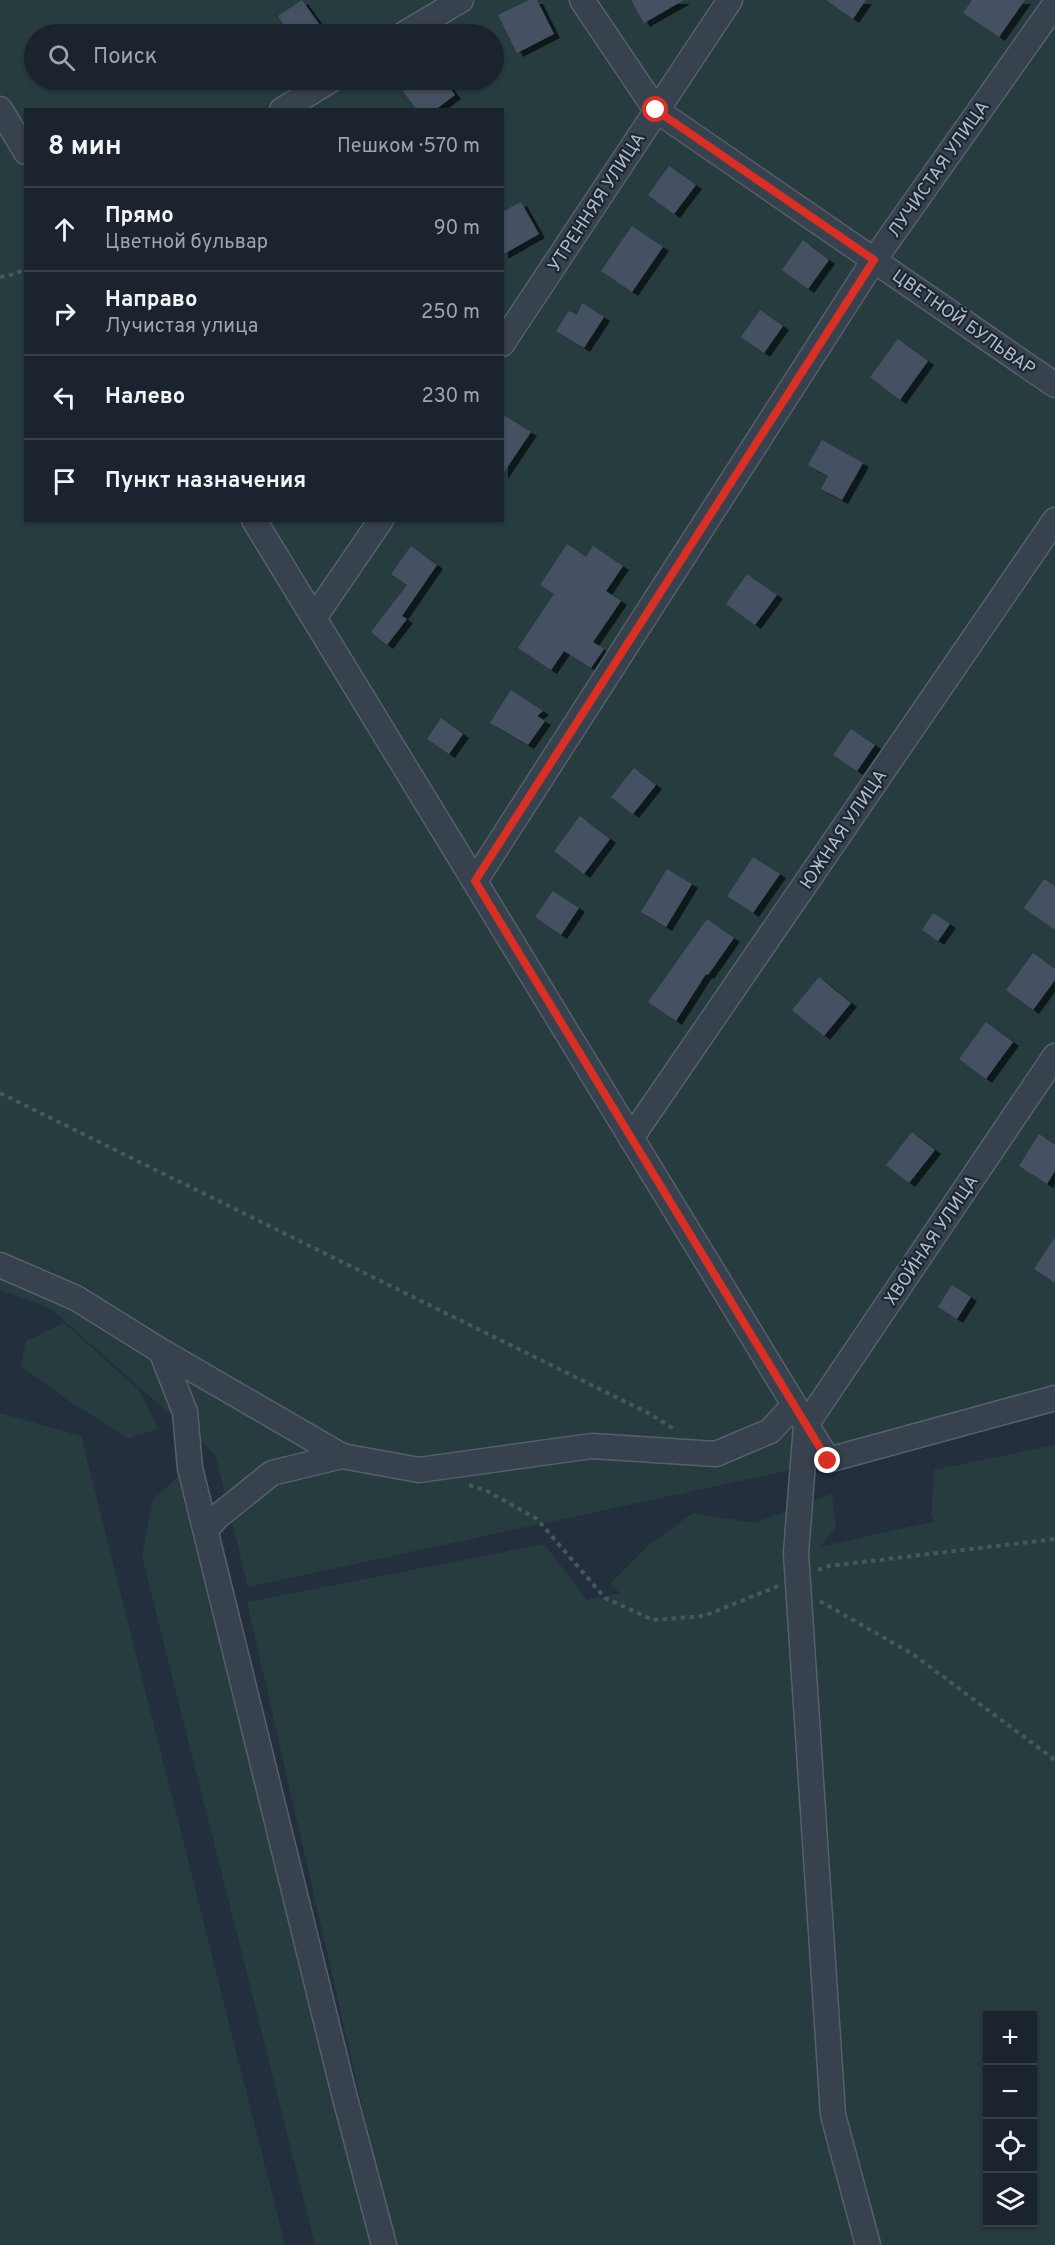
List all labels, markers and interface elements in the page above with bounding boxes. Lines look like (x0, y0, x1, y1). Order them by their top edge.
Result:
search box (24, 24, 504, 90)
icon: search (45, 41, 78, 74)
text: Поиск (93, 44, 157, 71)
route start (642, 96, 668, 122)
street label: ЛУЧИСТАЯ УЛИЦА (883, 97, 995, 243)
street label: УТРЕННЯЯ УЛИЦА (544, 129, 651, 277)
text: 8 мин (48, 131, 122, 164)
text: Пешком · 570 m (337, 134, 480, 160)
text: Прямо (105, 203, 174, 230)
icon: ahead (48, 213, 81, 246)
text: 90 m (434, 216, 480, 242)
text: Цветной бульвар (105, 230, 268, 256)
street label: ЦВЕТНОЙ БУЛЬВАР (887, 264, 1040, 381)
text: Направо (105, 287, 197, 314)
icon: right (48, 297, 81, 330)
text: 250 m (421, 300, 480, 326)
text: Лучистая улица (105, 314, 258, 340)
icon: left (48, 381, 81, 414)
text: Налево (105, 384, 185, 411)
text: 230 m (421, 384, 480, 410)
icon: arrive (48, 465, 81, 498)
text: Пункт назначения (105, 468, 306, 495)
street label: ЮЖНАЯ УЛИЦА (796, 766, 893, 894)
street label: ХВОЙНАЯ УЛИЦА (878, 1170, 984, 1310)
route end (814, 1447, 840, 1473)
map controls (983, 2011, 1037, 2227)
button: + (983, 2011, 1037, 2065)
button: − (983, 2065, 1037, 2119)
button: locate (983, 2119, 1037, 2173)
button: layers (983, 2173, 1037, 2227)

